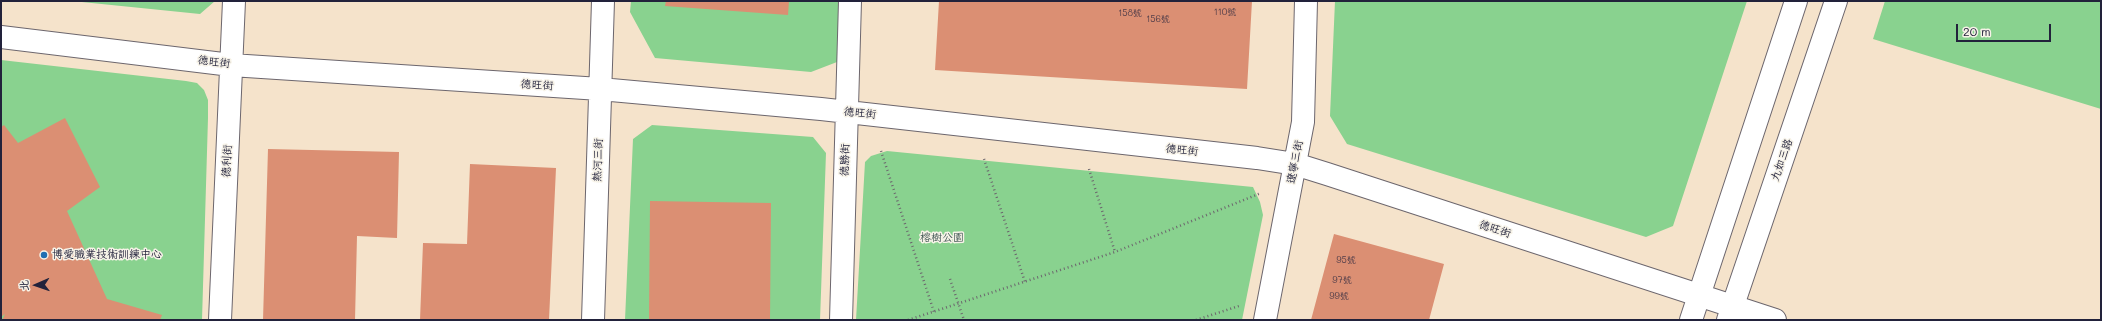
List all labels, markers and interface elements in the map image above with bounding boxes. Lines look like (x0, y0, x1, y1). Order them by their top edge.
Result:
house number: 110號 (1214, 7, 1236, 17)
house number: 158號 (1118, 8, 1142, 18)
house number: 156號 (1146, 14, 1170, 24)
scale bar (1958, 16, 2053, 42)
text: 20 m (1963, 23, 1991, 39)
street label: 德旺街 (197, 53, 231, 71)
street label: 德旺街 (520, 77, 554, 93)
street label: 德旺街 (843, 105, 877, 121)
street label: 九如三路 (1769, 137, 1795, 183)
street label: 熱河三街 (591, 138, 605, 182)
street label: 遼寧三街 (1284, 139, 1306, 185)
street label: 德旺街 (1165, 142, 1199, 158)
street label: 德勝街 (838, 143, 852, 177)
street label: 德利街 (220, 144, 234, 178)
street label: 德旺街 (1477, 218, 1513, 240)
park label: 榕樹公園 (920, 231, 964, 245)
place label: 博愛職業技術訓練中心 (52, 248, 162, 262)
marker: 博愛職業技術訓練中心 (39, 250, 49, 260)
house number: 95號 (1336, 255, 1356, 265)
north arrow (16, 265, 56, 305)
house number: 97號 (1332, 275, 1352, 285)
text: 北 (16, 280, 31, 291)
house number: 99號 (1329, 291, 1349, 301)

